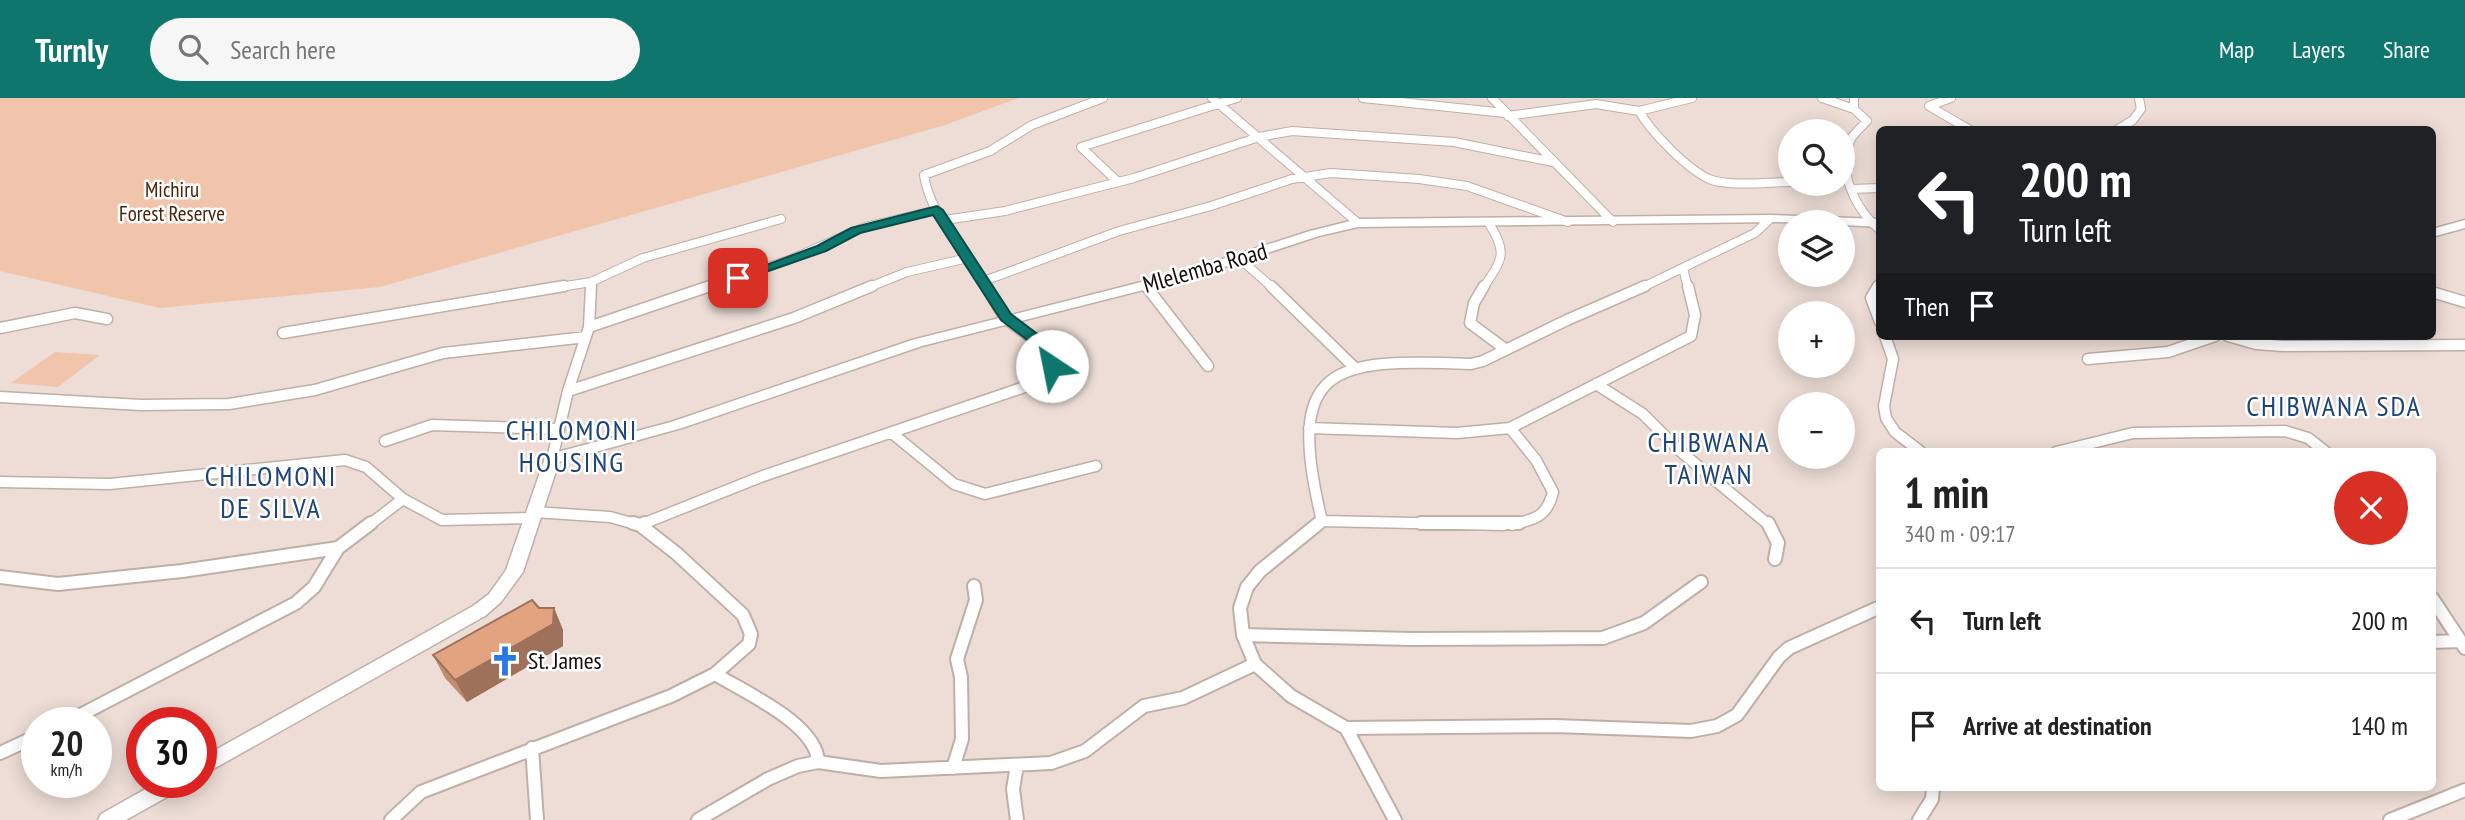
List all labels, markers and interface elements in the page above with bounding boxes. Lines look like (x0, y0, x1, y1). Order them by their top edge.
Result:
search box (150, 18, 640, 81)
text: Turnly (35, 28, 108, 71)
icon: search (174, 30, 212, 68)
text: Search here (230, 33, 336, 66)
text: Map (2219, 34, 2254, 65)
text: Layers (2292, 34, 2345, 65)
text: Share (2383, 34, 2430, 65)
map controls (1778, 119, 1855, 469)
button: search (1778, 119, 1855, 196)
text: 200 m (2019, 147, 2132, 211)
icon: left (1904, 154, 1995, 245)
park label: Michiru Forest Reserve (119, 176, 225, 227)
text: Turn left (2019, 209, 2111, 251)
button: layers (1778, 210, 1855, 287)
street label: Mlelemba Road (1139, 235, 1271, 300)
pin (708, 248, 768, 308)
icon: arrive (719, 259, 757, 297)
icon: arrive (1963, 287, 2001, 325)
text: Then (1904, 290, 1949, 323)
button: + (1778, 301, 1855, 378)
position arrow (1015, 329, 1089, 403)
district label: CHIBWANA SDA (2246, 387, 2422, 424)
button: − (1778, 392, 1855, 469)
district label: CHILOMONI HOUSING (506, 411, 638, 480)
district label: CHIBWANA TAIWAN (1647, 423, 1771, 492)
district label: CHILOMONI DE SILVA (205, 457, 337, 526)
text: 1 min (1904, 465, 1989, 520)
button: close (2334, 471, 2408, 545)
text: 340 m · 09:17 (1904, 519, 2016, 548)
icon: left (1904, 602, 1942, 640)
text: Turn left (1963, 604, 2041, 637)
text: 200 m (2350, 604, 2408, 637)
church icon: St. James (488, 644, 522, 678)
place label: St. James (528, 645, 602, 676)
speed limit sign: 30 (126, 707, 217, 798)
icon: arrive (1904, 707, 1942, 745)
text: Arrive at destination (1963, 709, 2152, 742)
text: 140 m (2350, 709, 2408, 742)
text: 20 (50, 720, 83, 766)
text: km/h (51, 758, 82, 781)

